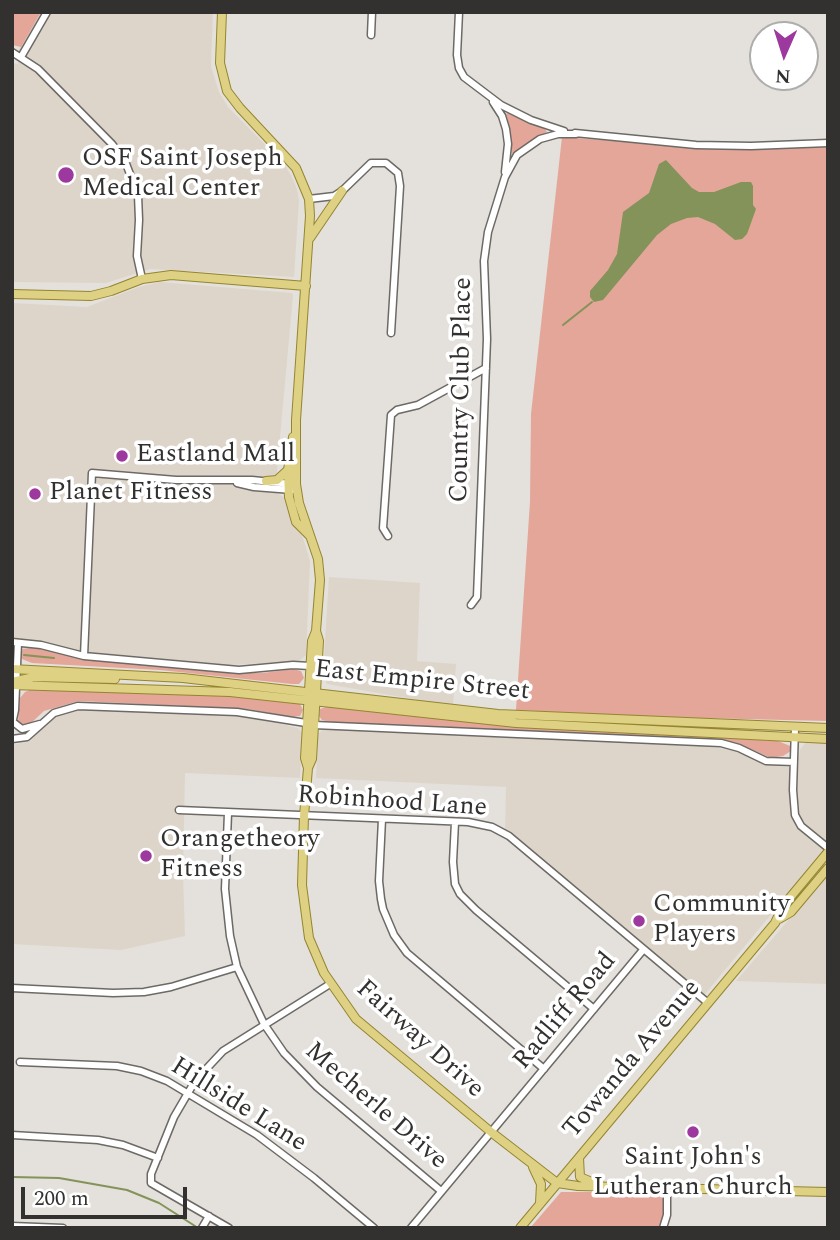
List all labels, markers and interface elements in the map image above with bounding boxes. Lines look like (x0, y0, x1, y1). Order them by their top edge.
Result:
north arrow (749, 21, 819, 91)
text: N (774, 61, 791, 90)
place label: OSF Saint Joseph Medical Center (82, 144, 283, 206)
marker: OSF Saint Joseph Medical Center (56, 165, 76, 185)
street label: Country Club Place (445, 277, 481, 503)
place label: Eastland Mall (136, 440, 295, 472)
marker: Eastland Mall (114, 448, 130, 464)
place label: Planet Fitness (49, 478, 213, 510)
marker: Planet Fitness (27, 486, 43, 502)
street label: East Empire Street (313, 655, 531, 709)
street label: Robinhood Lane (296, 781, 488, 825)
place label: Orangetheory Fitness (160, 825, 320, 886)
marker: Orangetheory Fitness (138, 848, 154, 864)
place label: Community Players (653, 890, 790, 951)
marker: Community Players (631, 913, 647, 929)
street label: Radliff Road (508, 947, 624, 1077)
street label: Fairway Drive (349, 974, 489, 1106)
street label: Towanda Avenue (558, 974, 708, 1146)
street label: Mecherle Drive (297, 1037, 453, 1177)
street label: Hillside Lane (164, 1052, 312, 1160)
marker: Saint John's Lutheran Church (685, 1124, 701, 1140)
place label: Saint John's Lutheran Church (593, 1143, 793, 1204)
scale bar (24, 1174, 191, 1218)
text: 200 m (34, 1183, 89, 1215)

